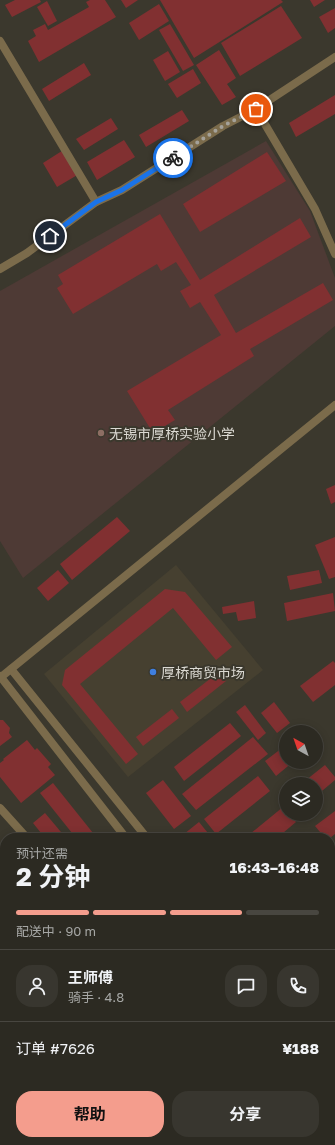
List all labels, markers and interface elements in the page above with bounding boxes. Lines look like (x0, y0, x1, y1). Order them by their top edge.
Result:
pin (239, 92, 273, 126)
icon: bag (245, 98, 267, 120)
courier (153, 138, 193, 178)
icon: bike (162, 147, 184, 169)
pin (33, 219, 67, 253)
icon: home (39, 225, 61, 247)
place label: 无锡市厚桥实验小学 (109, 425, 235, 442)
marker: 无锡市厚桥实验小学 (96, 428, 106, 438)
place label: 厚桥商贸市场 (161, 664, 245, 681)
marker: 厚桥商贸市场 (148, 667, 158, 677)
north arrow (279, 725, 323, 769)
map controls (279, 725, 323, 821)
button: layers (279, 777, 323, 821)
text: 预计还需 (16, 845, 68, 861)
text: 16:43–16:48 (229, 858, 319, 876)
text: 2 分钟 (16, 861, 90, 892)
text: 配送中 · 90 m (16, 923, 96, 939)
button: person (16, 965, 58, 1007)
button: chat (225, 965, 267, 1007)
button: phone (277, 965, 319, 1007)
text: 王师傅 (68, 968, 113, 986)
text: 骑手 · 4.8 (68, 989, 124, 1005)
text: 订单 #7626 (16, 1039, 95, 1057)
text: ¥188 (282, 1039, 319, 1057)
button: 帮助 (16, 1091, 164, 1137)
button: 分享 (172, 1091, 319, 1137)

